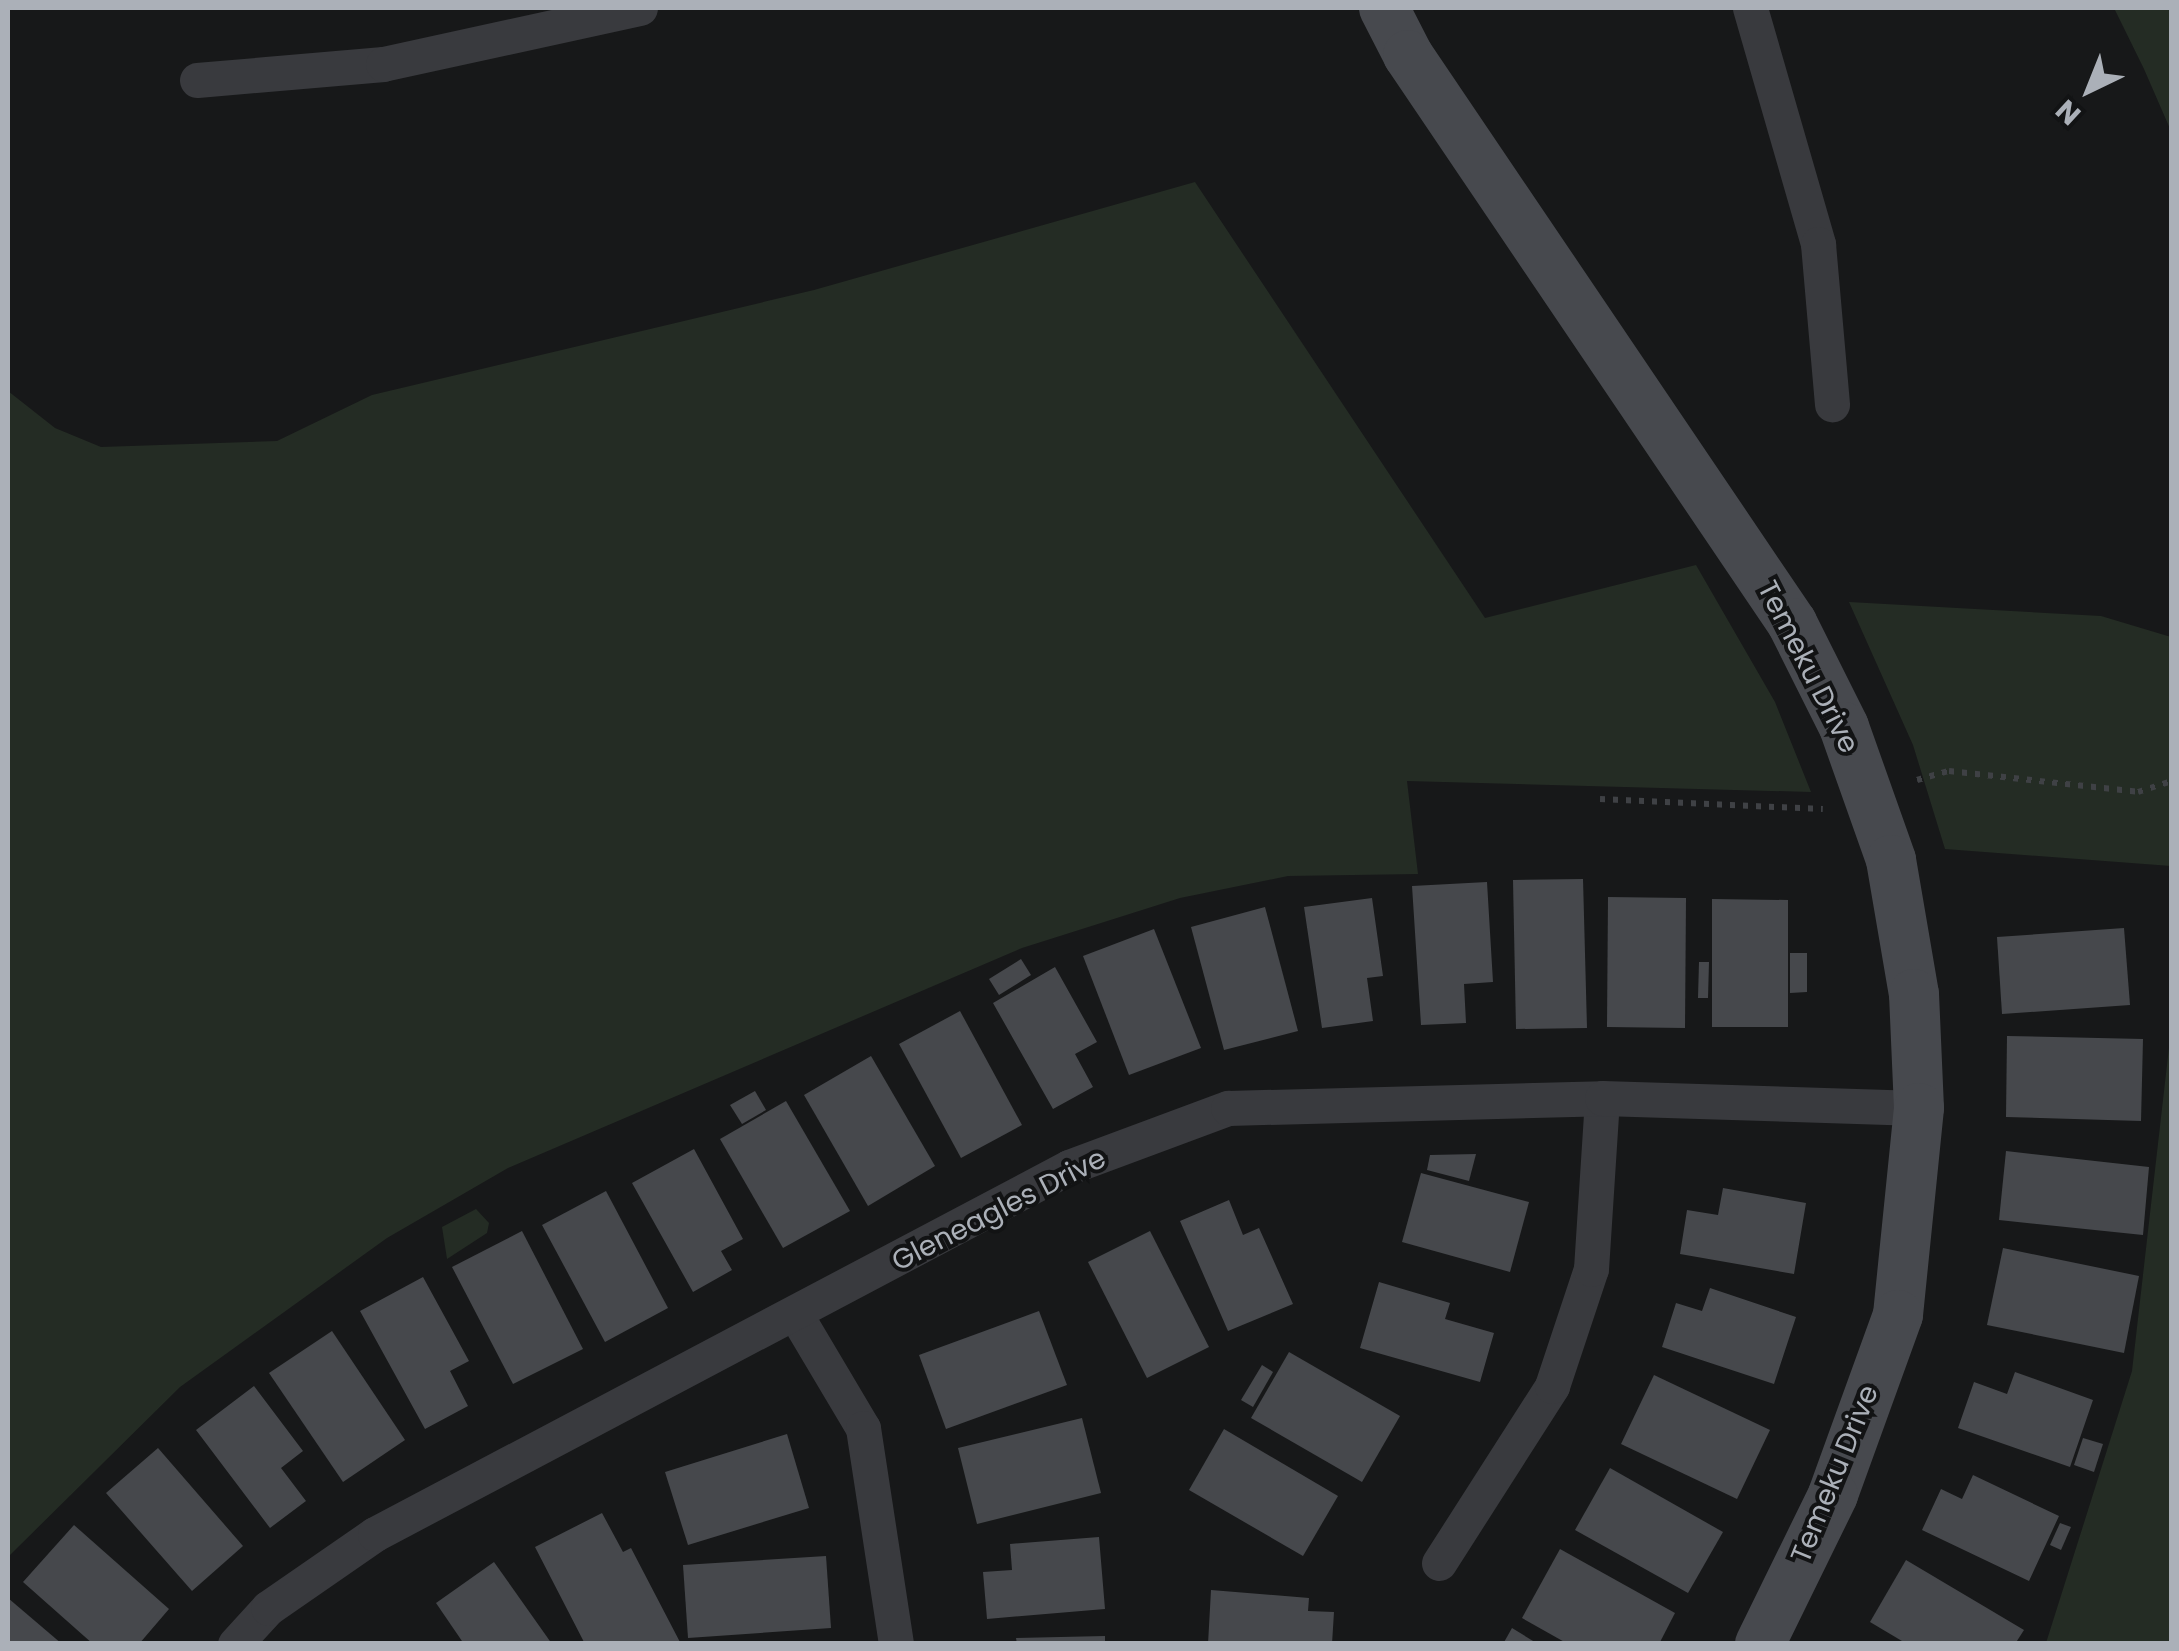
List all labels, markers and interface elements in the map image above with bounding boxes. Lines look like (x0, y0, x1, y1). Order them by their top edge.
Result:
north arrow (2039, 40, 2139, 140)
text: N (2047, 91, 2089, 134)
street label: Temeku Drive (1750, 575, 1866, 759)
street label: Gleneagles Drive (886, 1142, 1112, 1278)
street label: Temeku Drive (1784, 1380, 1886, 1568)

